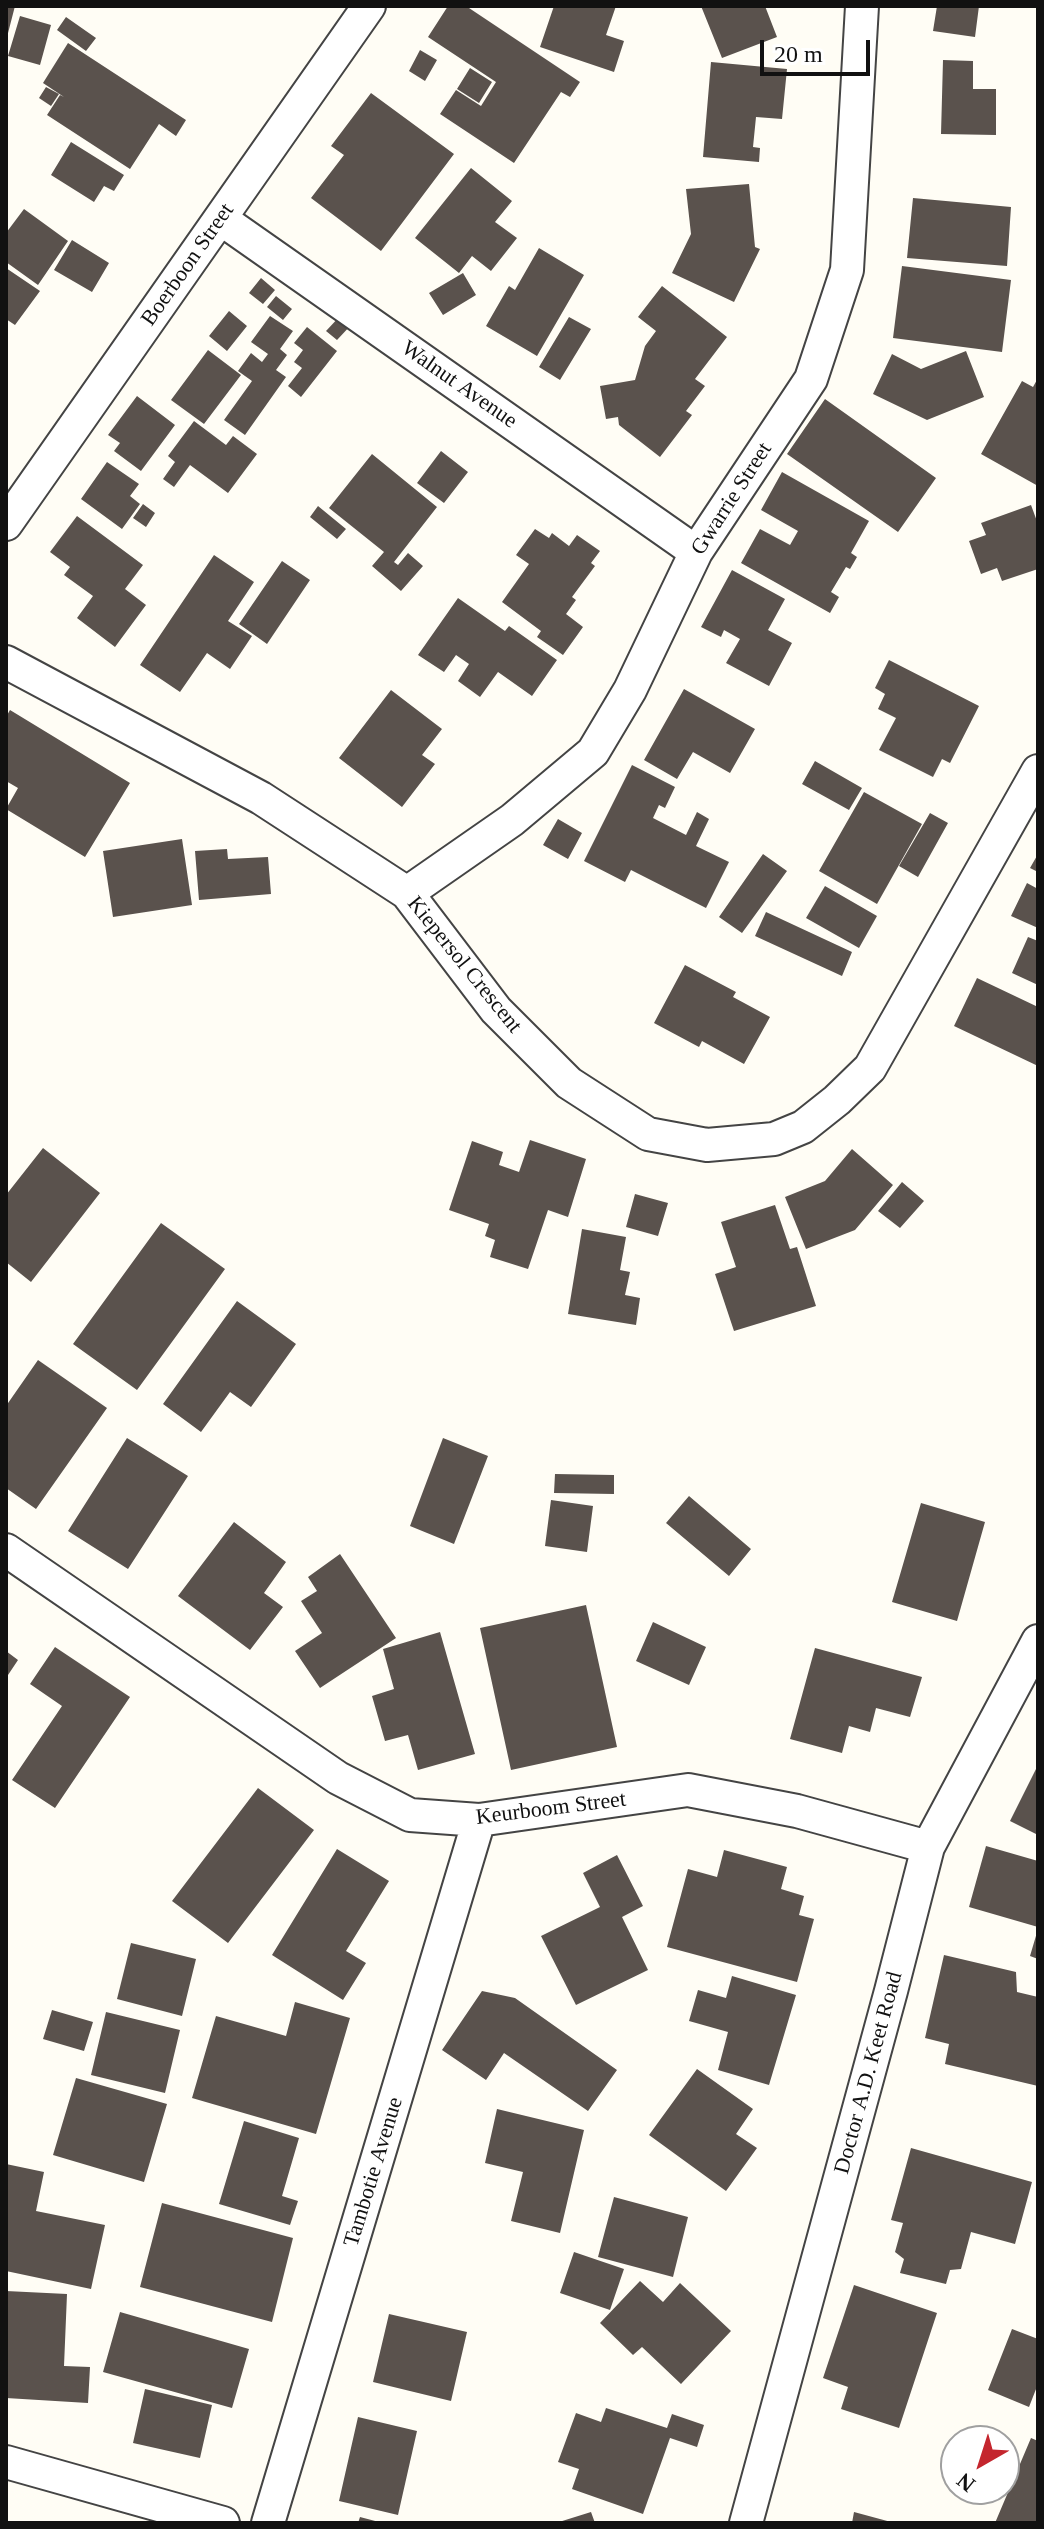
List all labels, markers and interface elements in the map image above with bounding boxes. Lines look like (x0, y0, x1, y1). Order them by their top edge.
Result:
scale bar (764, 24, 874, 74)
text: 20 m (774, 41, 823, 67)
street label: Boerboon Street (136, 199, 240, 331)
street label: Walnut Avenue (396, 335, 522, 435)
street label: Gwarrie Street (686, 438, 778, 560)
street label: Kiepersol Crescent (401, 891, 527, 1039)
street label: Keurboom Street (475, 1787, 627, 1831)
street label: Doctor A.D. Keet Road (829, 1969, 909, 2177)
street label: Tambotie Avenue (339, 2094, 409, 2250)
north arrow (940, 2425, 1020, 2505)
text: N (952, 2468, 980, 2497)

